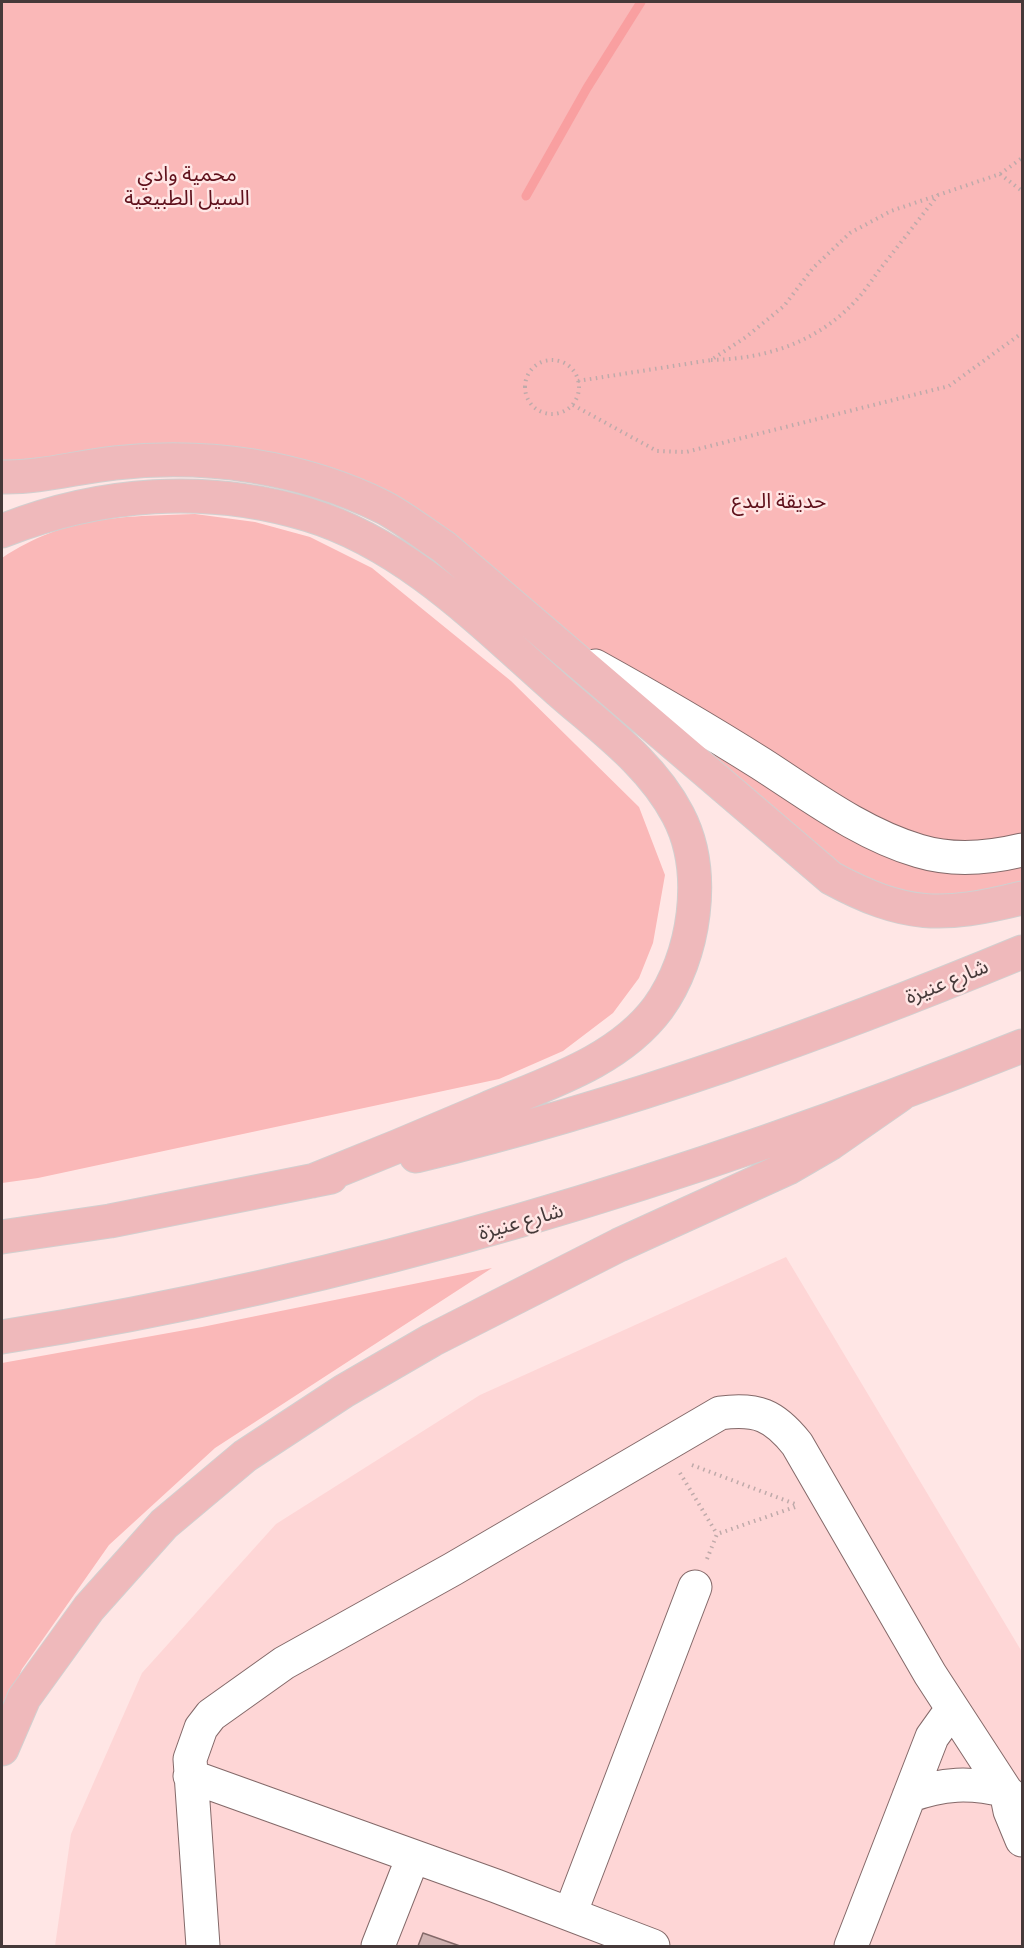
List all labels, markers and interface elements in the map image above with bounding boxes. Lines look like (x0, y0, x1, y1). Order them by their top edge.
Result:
park label: محمية وادي السيل الطبيعية (124, 162, 250, 212)
park label: حديقة البدع (732, 489, 826, 515)
street label: شارع عنيزة (902, 954, 992, 1010)
street label: شارع عنيزة (476, 1198, 566, 1246)

